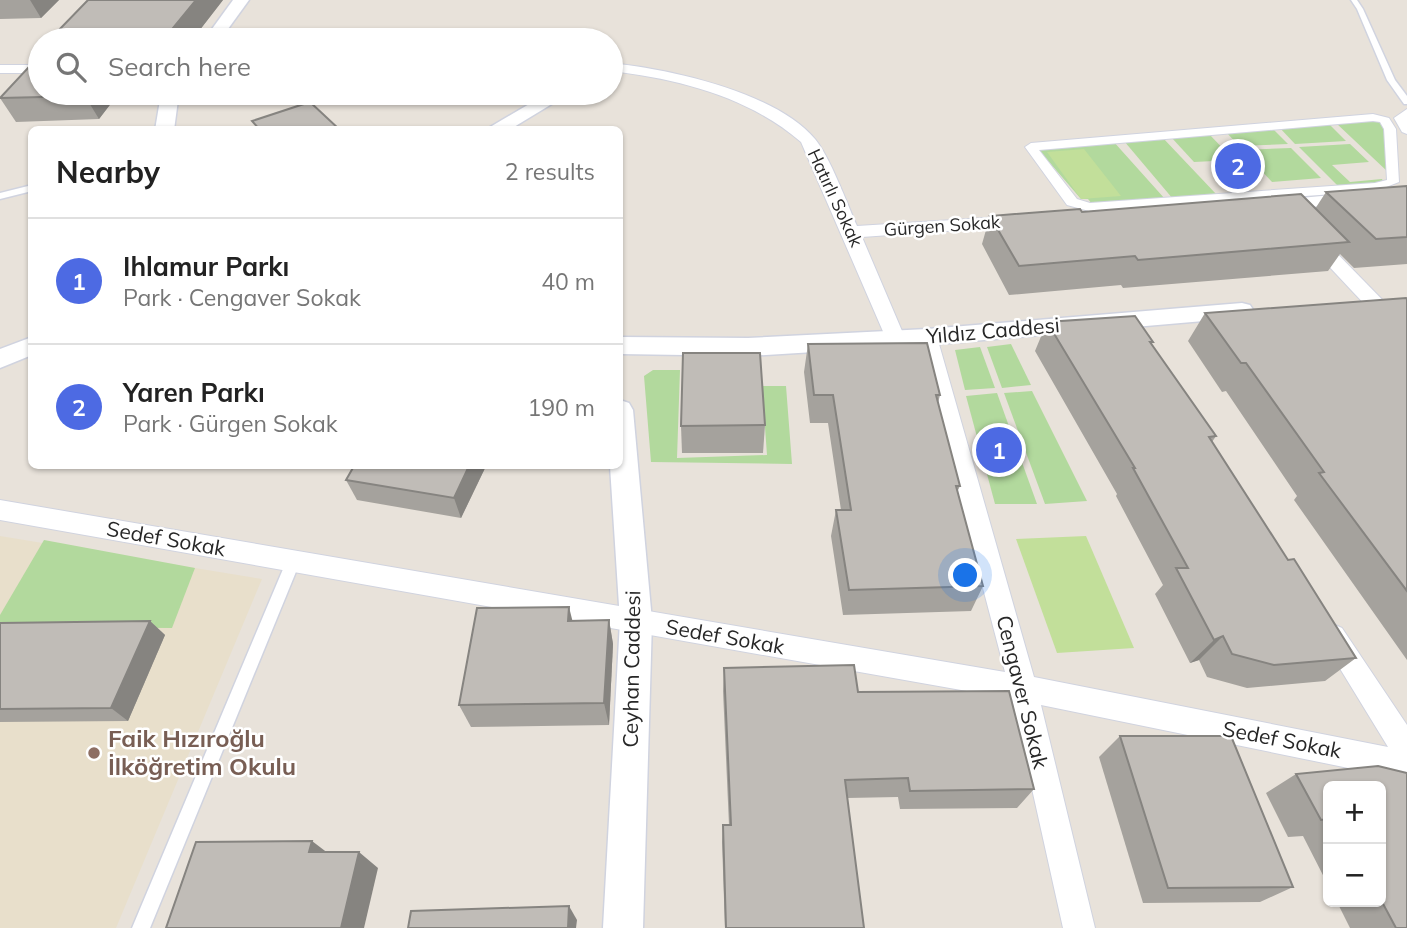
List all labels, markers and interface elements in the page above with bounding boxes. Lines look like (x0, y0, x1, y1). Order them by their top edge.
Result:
search box (28, 28, 623, 105)
icon: search (52, 48, 90, 86)
text: Search here (108, 50, 251, 83)
pin: 2 (1215, 140, 1261, 192)
street label: Hatırlı Sokak (803, 145, 869, 251)
text: Nearby (56, 153, 160, 191)
text: 2 results (505, 157, 595, 186)
street label: Gürgen Sokak (883, 210, 1002, 241)
text: Ihlamur Parkı (123, 250, 289, 283)
text: 1 (72, 267, 86, 296)
text: 40 m (541, 267, 595, 296)
text: Park · Cengaver Sokak (123, 283, 361, 312)
street label: Yıldız Caddesi (924, 311, 1061, 349)
text: Yaren Parkı (123, 376, 265, 409)
text: 2 (72, 393, 86, 422)
text: 190 m (527, 393, 595, 422)
text: Park · Gürgen Sokak (123, 409, 338, 438)
pin: 1 (976, 424, 1022, 476)
street label: Sedef Sokak (105, 515, 228, 561)
your location (948, 558, 982, 592)
street label: Ceyhan Caddesi (617, 590, 645, 748)
street label: Cengaver Sokak (991, 612, 1055, 771)
street label: Sedef Sokak (664, 613, 787, 659)
street label: Sedef Sokak (1221, 715, 1344, 763)
place label: Faik Hızıroğlu İlköğretim Okulu (108, 723, 296, 781)
marker: Faik Hızıroğlu İlköğretim Okulu (86, 745, 102, 761)
map controls (1323, 781, 1386, 907)
button: + (1323, 781, 1386, 844)
button: − (1323, 844, 1386, 907)

